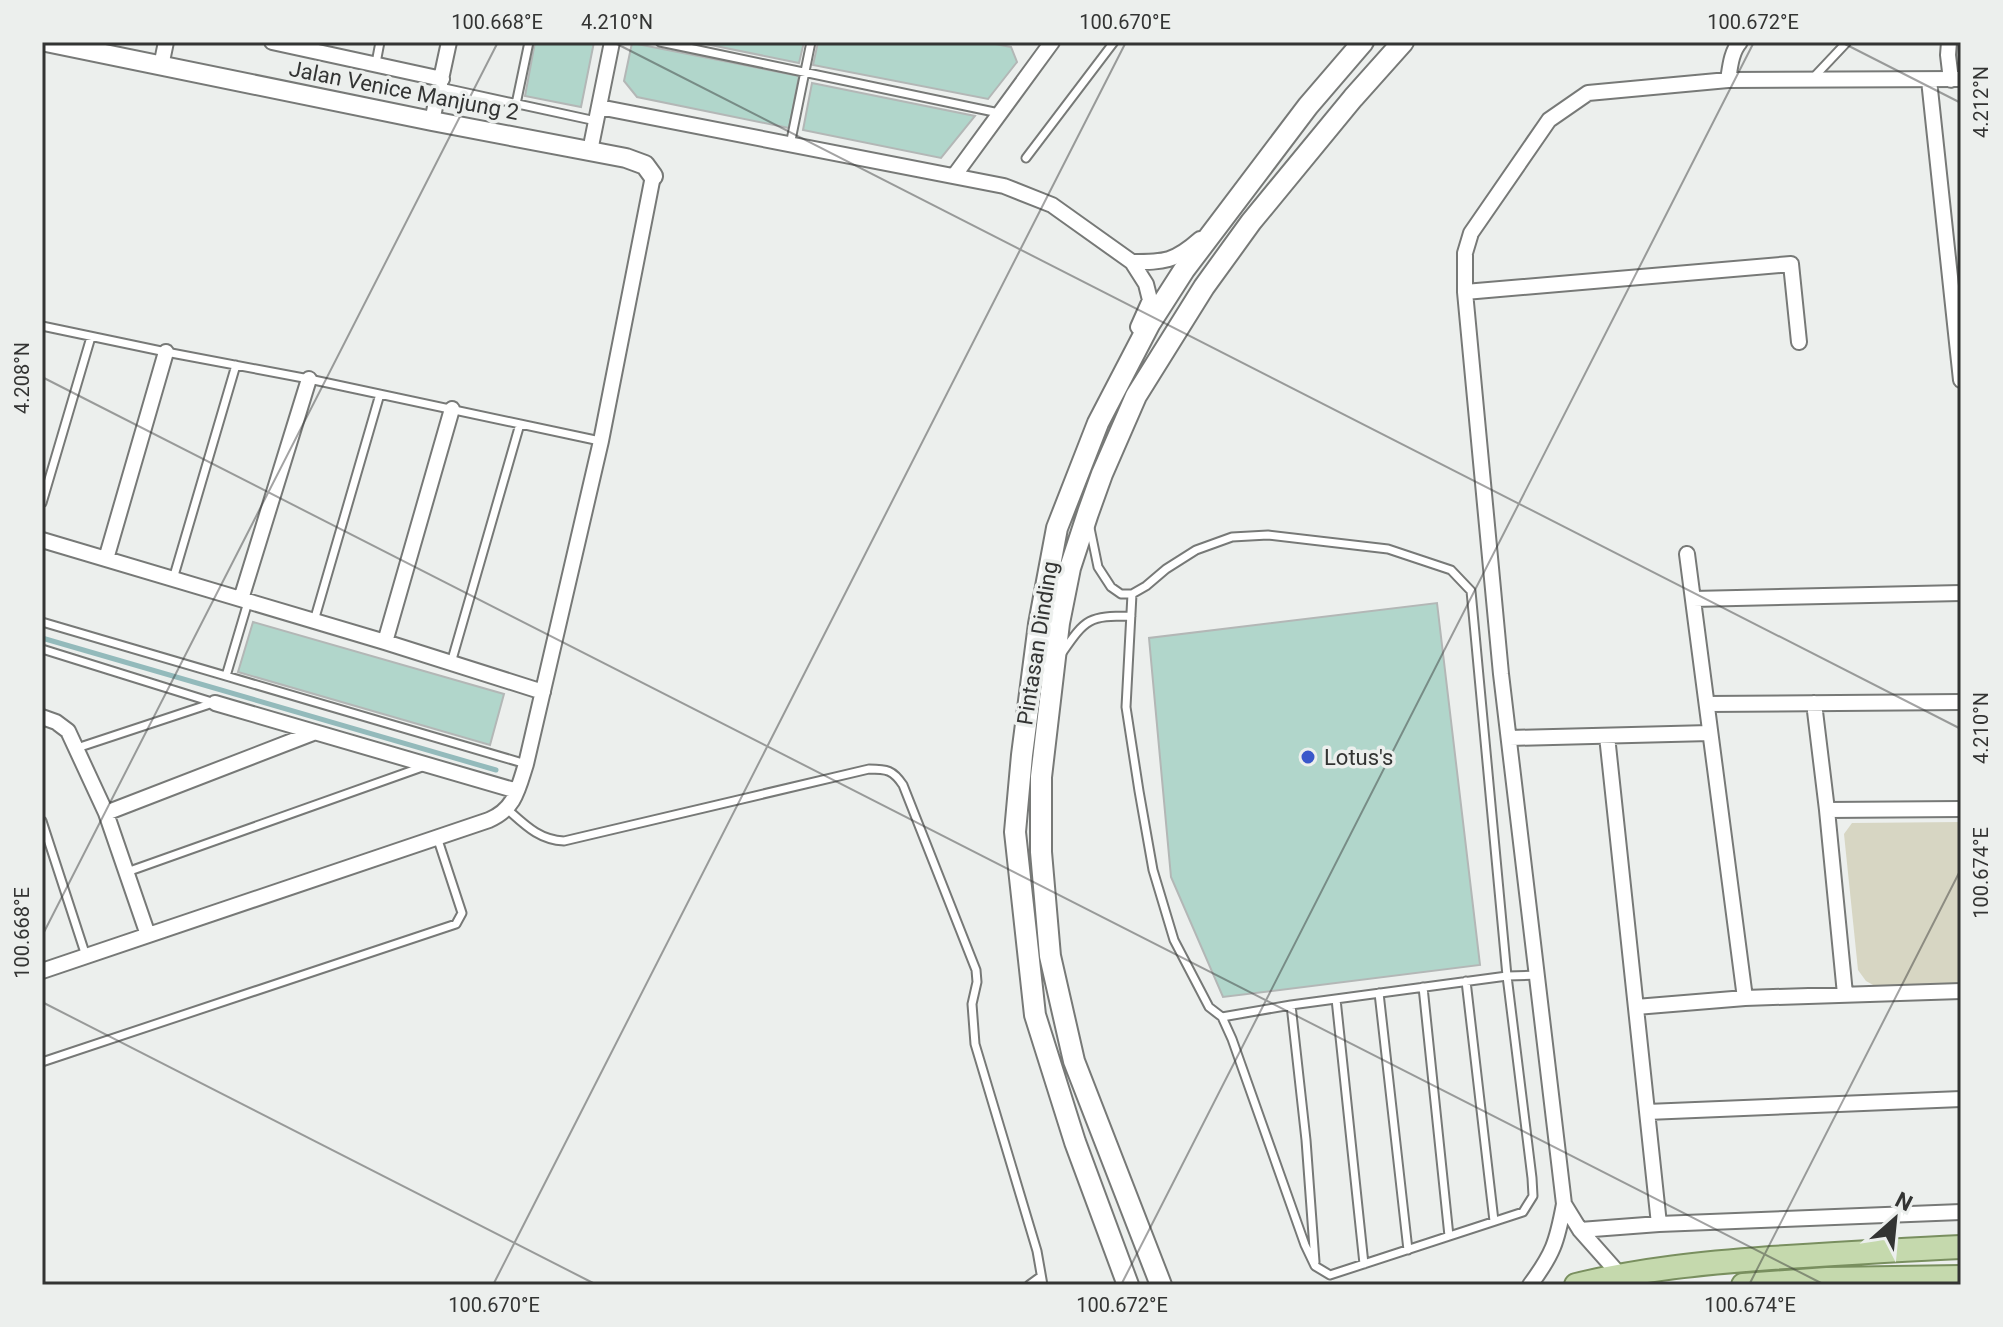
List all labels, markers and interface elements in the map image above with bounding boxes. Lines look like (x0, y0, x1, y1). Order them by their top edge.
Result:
text: 100.668°E (451, 10, 543, 34)
text: 4.210°N (581, 10, 653, 34)
text: 100.670°E (1079, 10, 1171, 34)
text: 100.672°E (1707, 10, 1799, 34)
street label: Jalan Venice Manjung 2 (287, 56, 521, 125)
text: 4.212°N (1969, 66, 1993, 138)
text: 4.208°N (10, 342, 34, 414)
street label: Pintasan Dinding (1012, 559, 1063, 727)
text: 4.210°N (1969, 692, 1993, 764)
place label: Lotus's (1324, 745, 1393, 770)
marker: Lotus's (1299, 748, 1317, 766)
text: 100.674°E (1969, 827, 1993, 919)
text: 100.668°E (10, 887, 34, 979)
north arrow (1855, 1179, 1935, 1259)
text: N (1891, 1187, 1916, 1216)
text: 100.670°E (448, 1293, 540, 1317)
text: 100.672°E (1076, 1293, 1168, 1317)
text: 100.674°E (1704, 1293, 1796, 1317)

